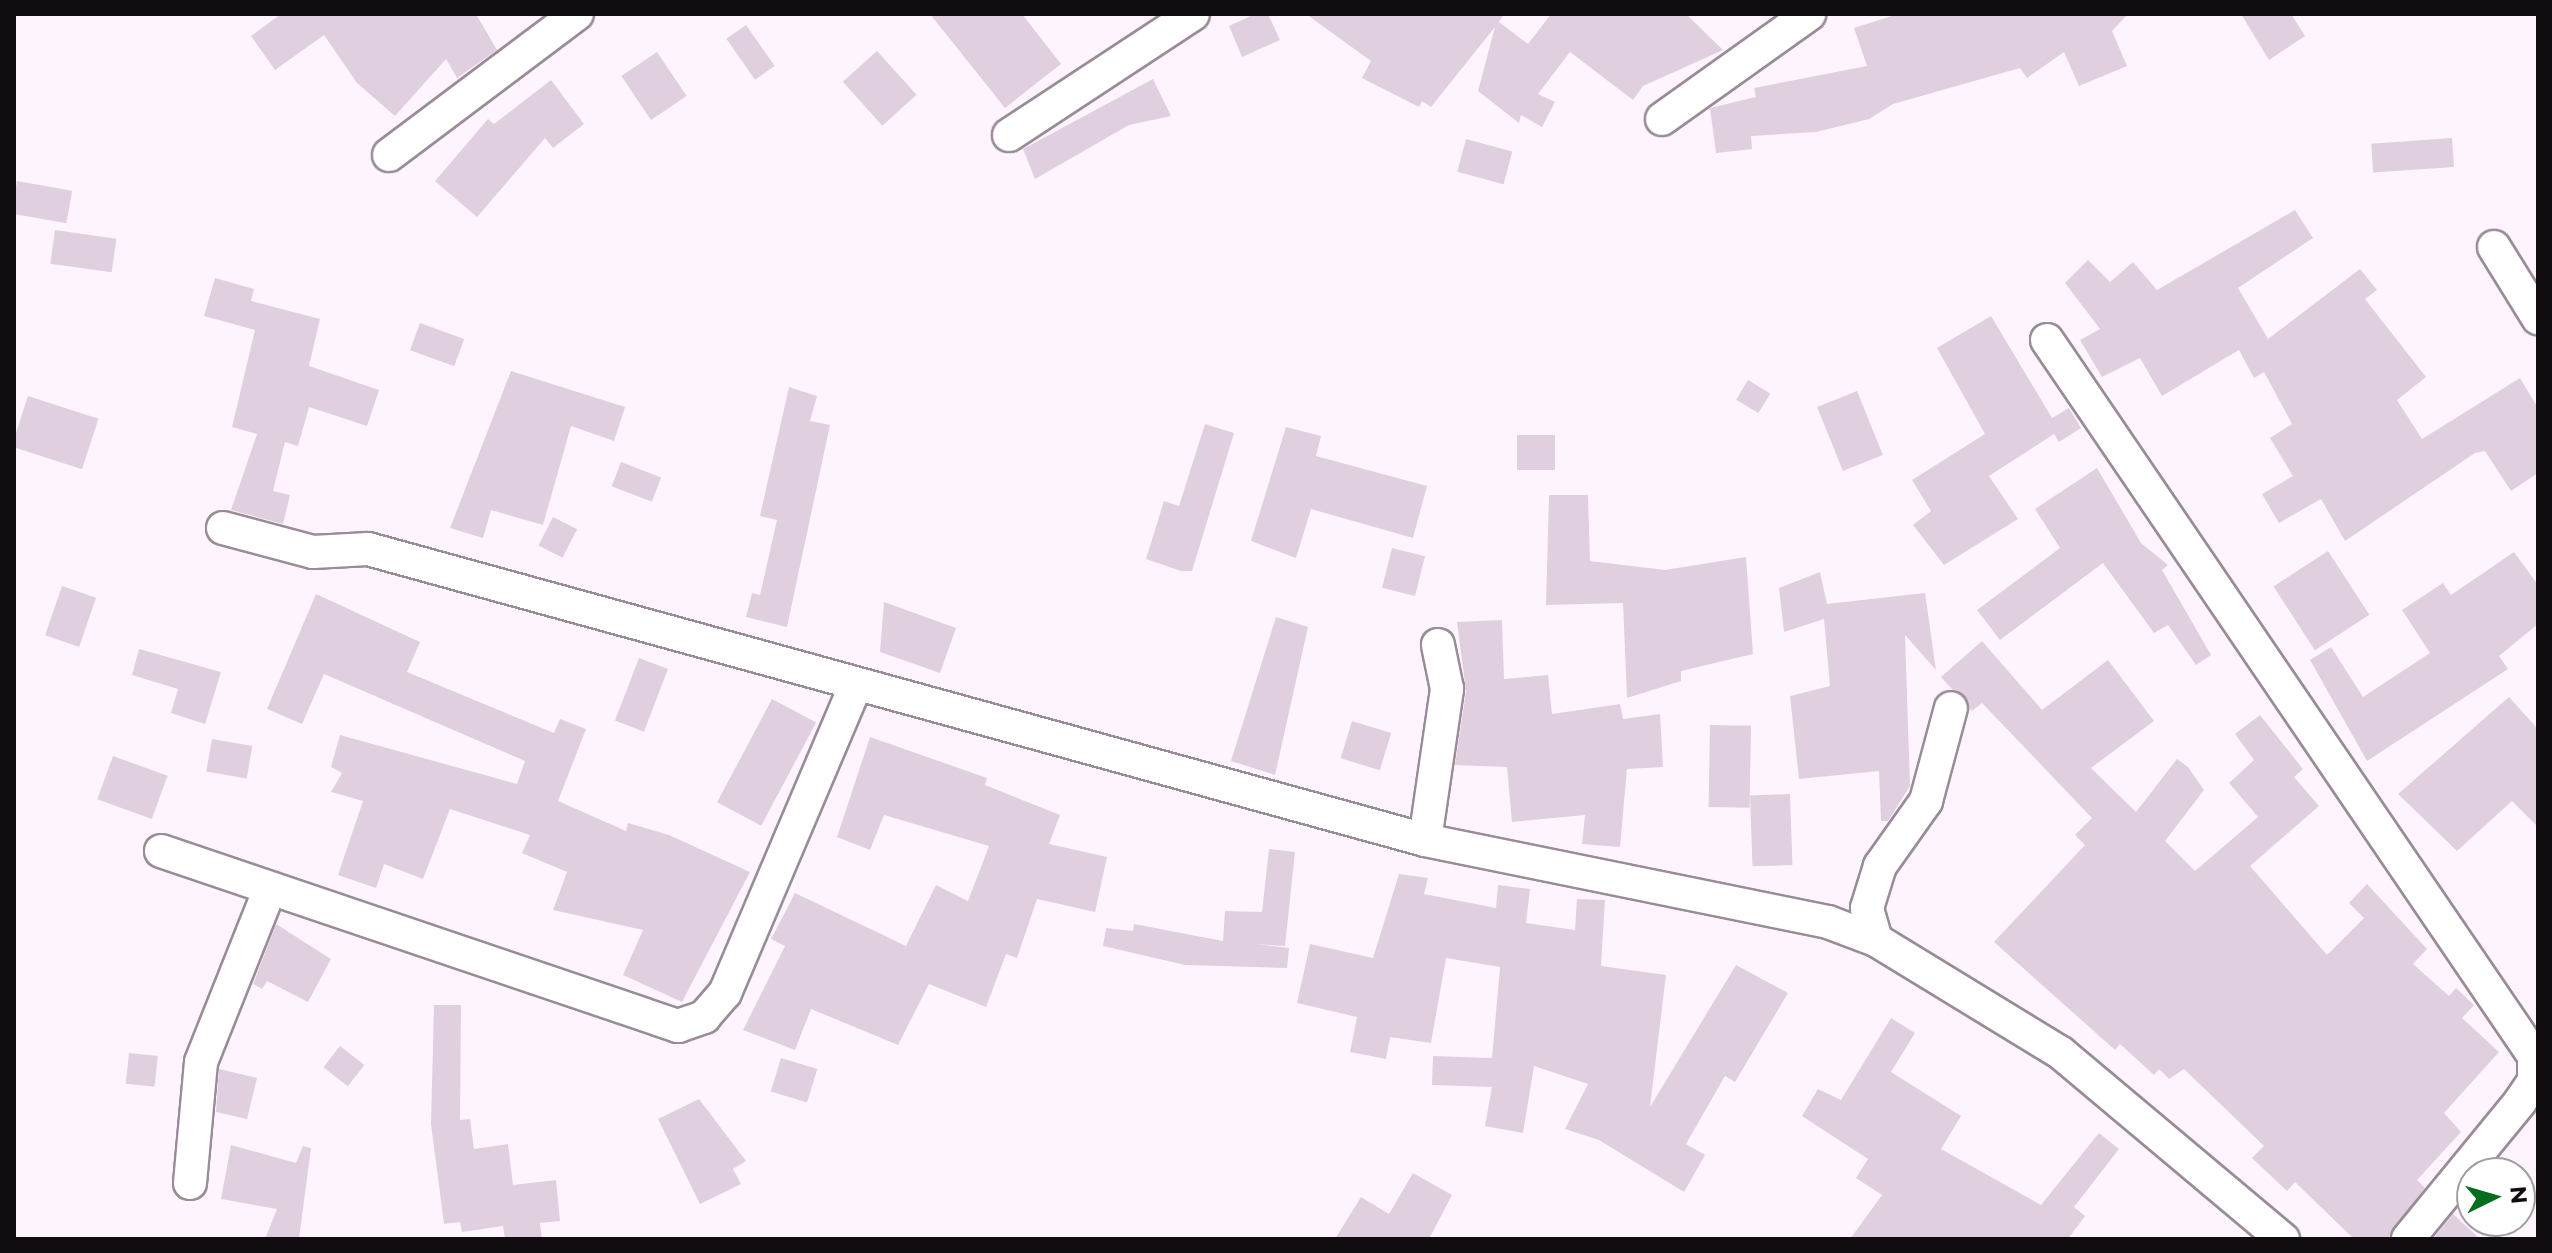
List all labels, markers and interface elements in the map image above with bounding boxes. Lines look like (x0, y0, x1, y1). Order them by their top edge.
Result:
north arrow (2456, 1157, 2536, 1237)
text: N (2504, 1185, 2533, 1205)

